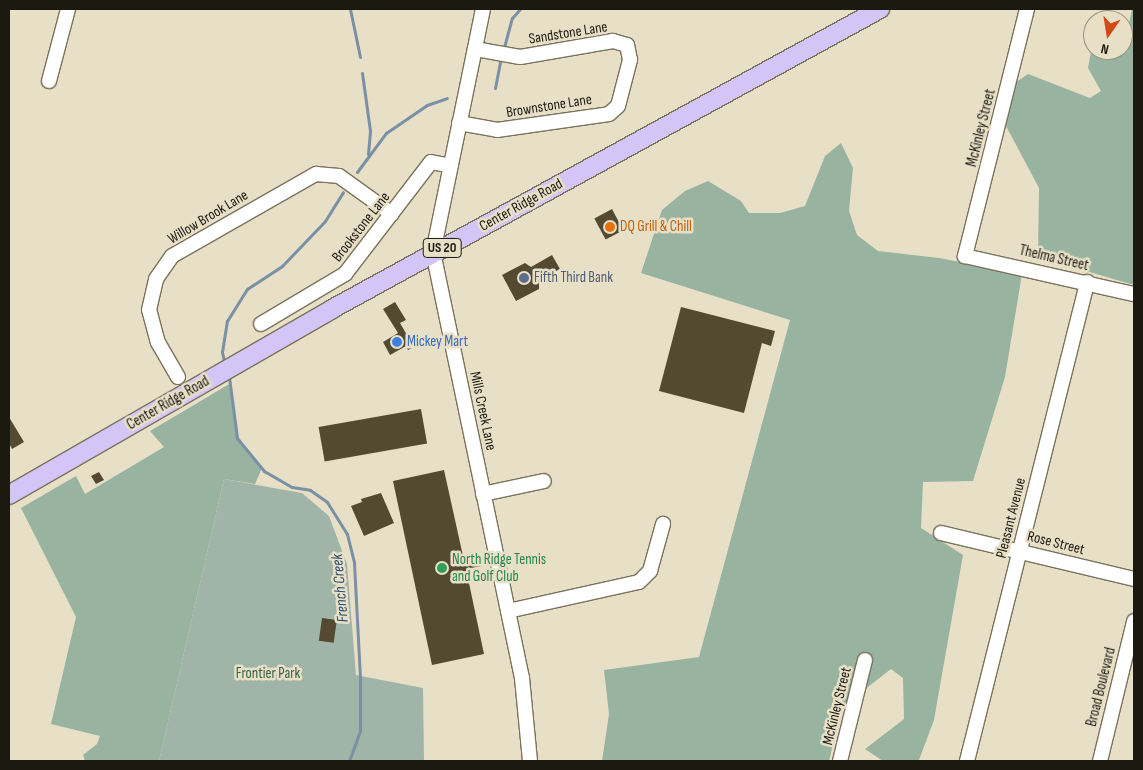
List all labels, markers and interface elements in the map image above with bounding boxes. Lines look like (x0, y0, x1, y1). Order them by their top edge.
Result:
north arrow (1083, 10, 1133, 60)
street label: Sandstone Lane (527, 18, 609, 48)
text: N (1099, 40, 1110, 58)
street label: McKinley Street (963, 87, 999, 169)
street label: Brownstone Lane (505, 90, 593, 122)
street label: Center Ridge Road (476, 175, 566, 235)
street label: Willow Brook Lane (165, 186, 251, 248)
street label: Brookstone Lane (328, 189, 394, 265)
place label: DQ Grill & Chill (620, 218, 692, 236)
marker: DQ Grill & Chill (604, 221, 616, 233)
road number: US 20 (422, 237, 462, 260)
street label: Thelma Street (1018, 241, 1090, 275)
place label: Fifth Third Bank (534, 269, 613, 287)
marker: Fifth Third Bank (518, 272, 530, 284)
place label: Mickey Mart (407, 333, 468, 351)
marker: Mickey Mart (391, 336, 403, 348)
street label: Mills Creek Lane (466, 370, 500, 452)
street label: Center Ridge Road (124, 372, 212, 434)
street label: Pleasant Avenue (992, 476, 1030, 560)
street label: Rose Street (1025, 527, 1087, 559)
place label: North Ridge Tennis and Golf Club (452, 550, 546, 585)
water label: French Creek (328, 553, 354, 623)
marker: North Ridge Tennis and Golf Club (436, 562, 448, 574)
street label: Broad Boulevard (1082, 646, 1120, 728)
park label: Frontier Park (236, 665, 300, 683)
street label: McKinley Street (819, 665, 855, 747)

